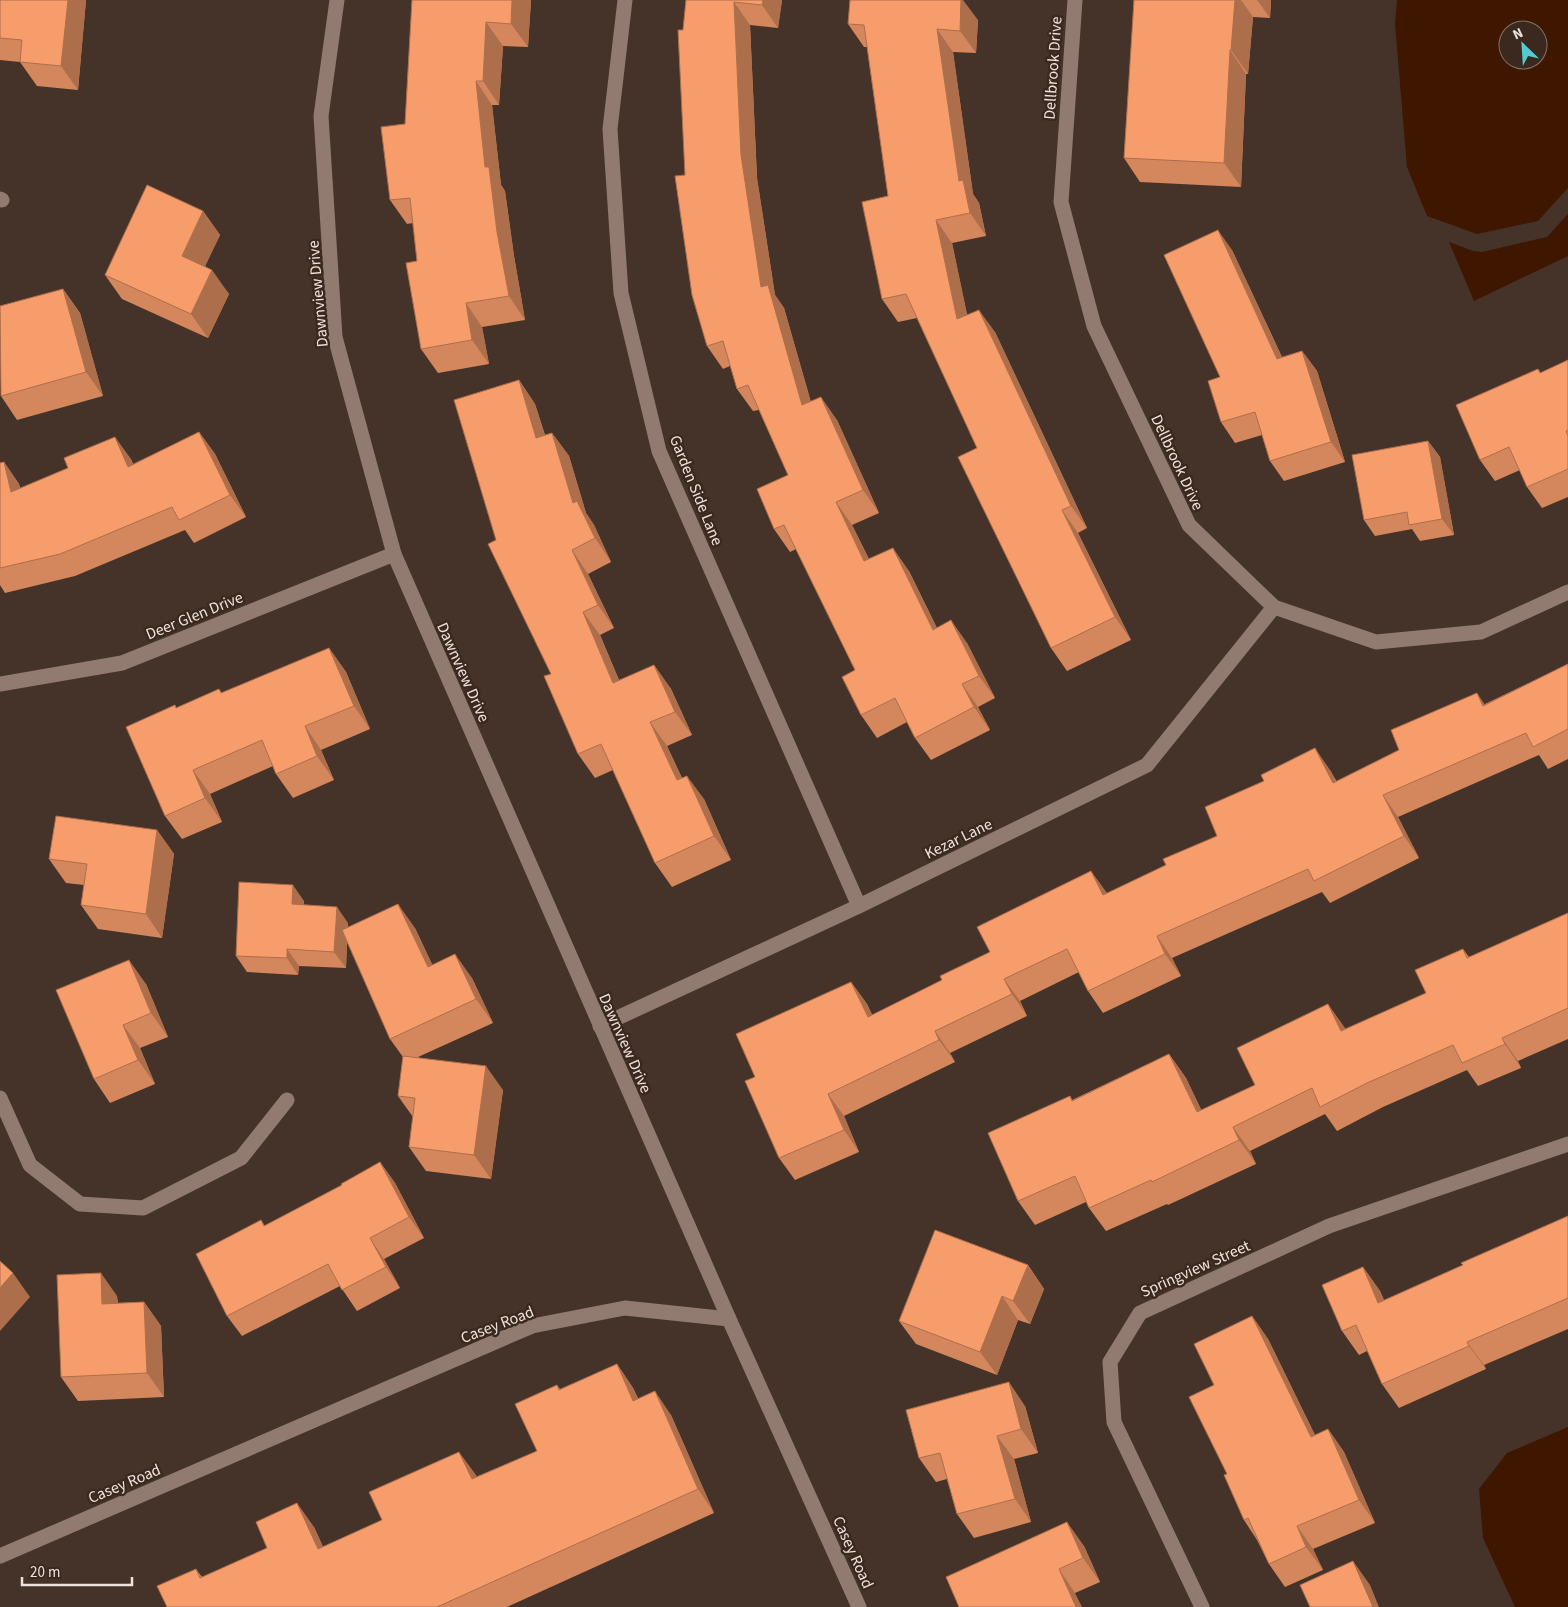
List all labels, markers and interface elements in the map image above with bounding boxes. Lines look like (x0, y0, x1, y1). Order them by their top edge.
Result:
street label: Dellbrook Drive (1038, 16, 1068, 120)
north arrow (1498, 20, 1548, 70)
text: N (1509, 23, 1526, 45)
street label: Dawnview Drive (302, 240, 334, 348)
street label: Dellbrook Drive (1145, 411, 1209, 514)
street label: Garden Side Lane (664, 432, 728, 549)
street label: Deer Glen Drive (143, 586, 246, 645)
street label: Dawnview Drive (431, 619, 495, 726)
street label: Kezar Lane (921, 813, 996, 865)
street label: Dawnview Drive (593, 990, 657, 1097)
street label: Springview Street (1137, 1235, 1254, 1303)
street label: Casey Road (458, 1301, 537, 1349)
street label: Casey Road (85, 1459, 164, 1509)
street label: Casey Road (827, 1513, 879, 1592)
scale bar (22, 1554, 132, 1586)
text: 20 m (30, 1562, 60, 1583)

